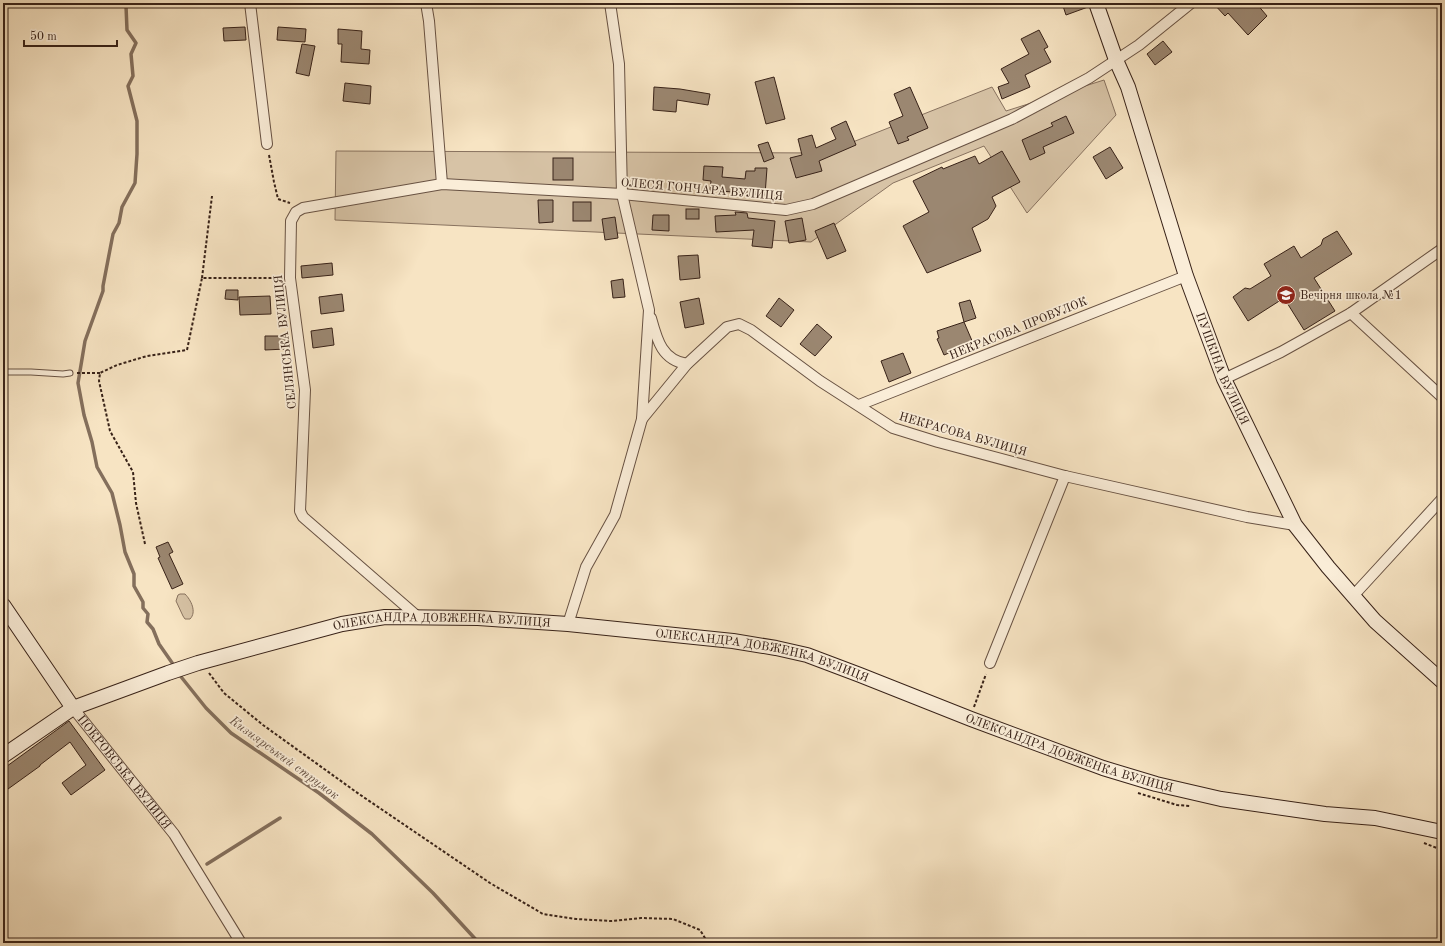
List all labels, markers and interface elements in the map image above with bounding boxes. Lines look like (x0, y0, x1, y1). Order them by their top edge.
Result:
scale bar (24, 22, 117, 48)
text: 50 m (30, 30, 57, 43)
street label: ОЛЕСЯ ГОНЧАРА ВУЛИЦЯ (620, 177, 784, 203)
street label: СЕЛЯНСЬКА ВУЛИЦЯ (273, 274, 299, 410)
school or university icon: Вечірня школа №1 (1275, 284, 1297, 306)
place label: Вечірня школа №1 (1300, 289, 1402, 302)
street label: НЕКРАСОВА ПРОВУЛОК (948, 296, 1089, 362)
street label: ПУШКІНА ВУЛИЦЯ (1193, 311, 1250, 427)
street label: НЕКРАСОВА ВУЛИЦЯ (897, 411, 1028, 459)
street label: ОЛЕКСАНДРА ДОВЖЕНКА ВУЛИЦЯ (332, 612, 551, 633)
street label: ОЛЕКСАНДРА ДОВЖЕНКА ВУЛИЦЯ (655, 628, 870, 685)
street label: ОЛЕКСАНДРА ДОВЖЕНКА ВУЛИЦЯ (963, 712, 1174, 795)
street label: ПОКРОВСЬКА ВУЛИЦЯ (74, 713, 173, 832)
water label: Кизиярський струмок (226, 714, 341, 802)

